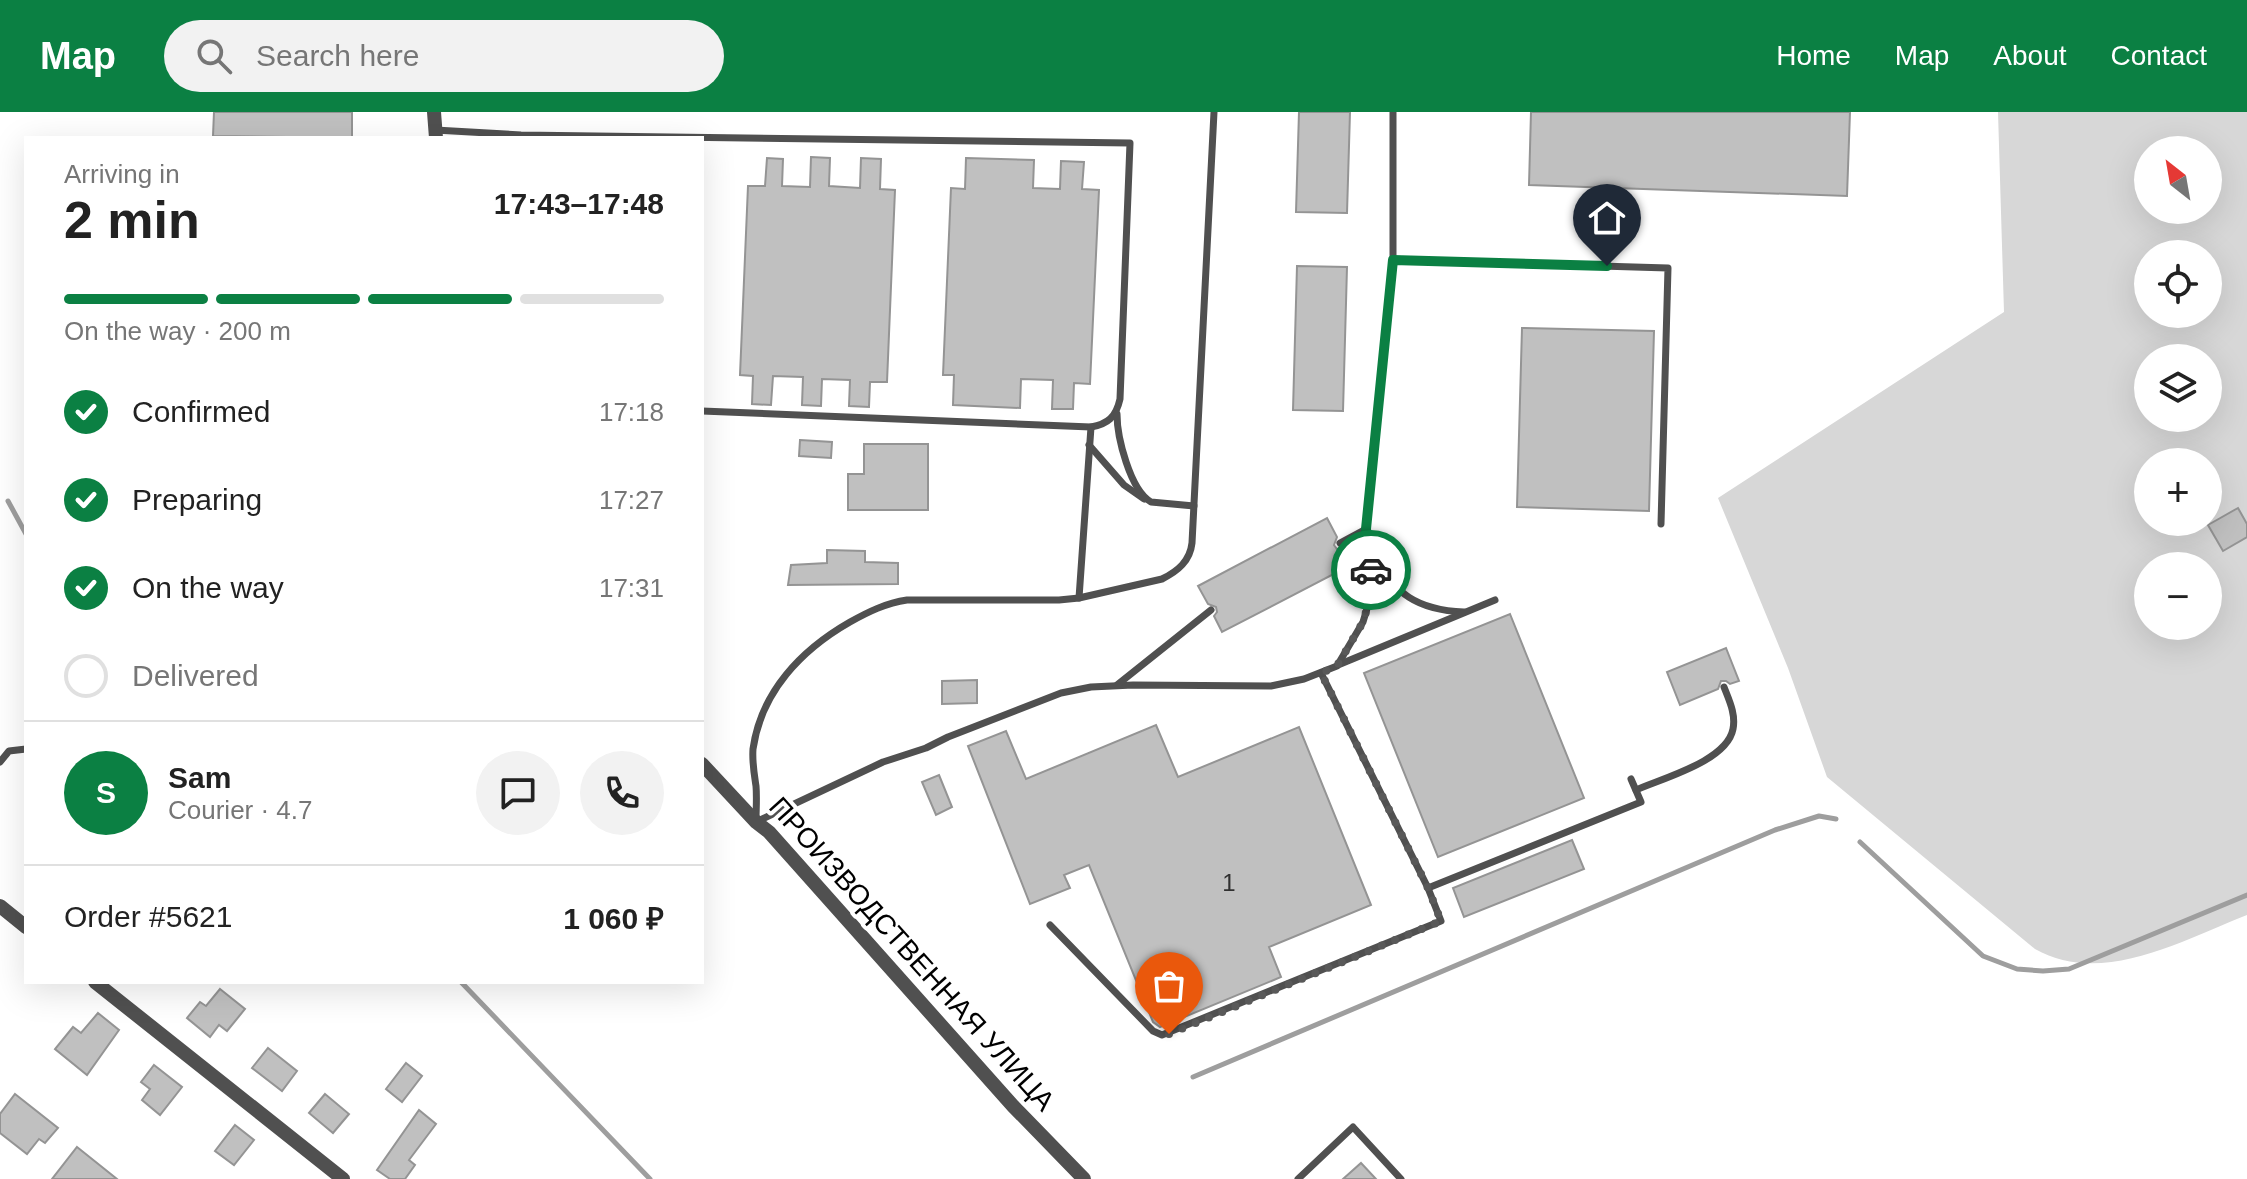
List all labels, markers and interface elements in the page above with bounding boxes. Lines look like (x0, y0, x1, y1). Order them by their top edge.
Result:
search box (164, 20, 724, 92)
icon: search (192, 34, 236, 78)
text: Map (40, 35, 116, 77)
text: Search here (256, 39, 419, 72)
text: Home (1776, 40, 1851, 71)
text: Map (1895, 40, 1949, 71)
text: About (1993, 40, 2067, 71)
text: Contact (2111, 40, 2207, 71)
north arrow (2134, 136, 2222, 224)
map controls (2134, 136, 2222, 640)
text: Arriving in (64, 159, 180, 189)
pin (1573, 184, 1641, 266)
text: 17:43–17:48 (494, 187, 664, 220)
text: 2 min (64, 191, 200, 249)
icon: home (1585, 196, 1629, 240)
button: locate (2134, 240, 2222, 328)
text: On the way · 200 m (64, 316, 291, 346)
button: layers (2134, 344, 2222, 432)
icon: check (64, 390, 108, 434)
text: Confirmed (132, 395, 270, 428)
text: 17:18 (599, 397, 664, 427)
button: + (2134, 448, 2222, 536)
icon: check (64, 478, 108, 522)
text: Preparing (132, 483, 262, 516)
text: 17:27 (599, 485, 664, 515)
courier (1331, 530, 1411, 610)
icon: car (1349, 548, 1393, 592)
button: − (2134, 552, 2222, 640)
icon: check (64, 566, 108, 610)
text: On the way (132, 571, 284, 604)
text: 17:31 (599, 573, 664, 603)
text: Delivered (132, 659, 259, 692)
button: chat (476, 751, 560, 835)
button: phone (580, 751, 664, 835)
text: Sam (168, 761, 231, 794)
text: S (96, 776, 116, 809)
street label: ПРОИЗВОДСТВЕННАЯ УЛИЦА (763, 791, 1061, 1117)
text: Courier · 4.7 (168, 795, 313, 825)
house number: 1 (1222, 869, 1236, 896)
text: Order #5621 (64, 900, 232, 933)
text: 1 060 ₽ (563, 902, 664, 935)
pin (1135, 952, 1203, 1034)
icon: bag (1147, 964, 1191, 1008)

